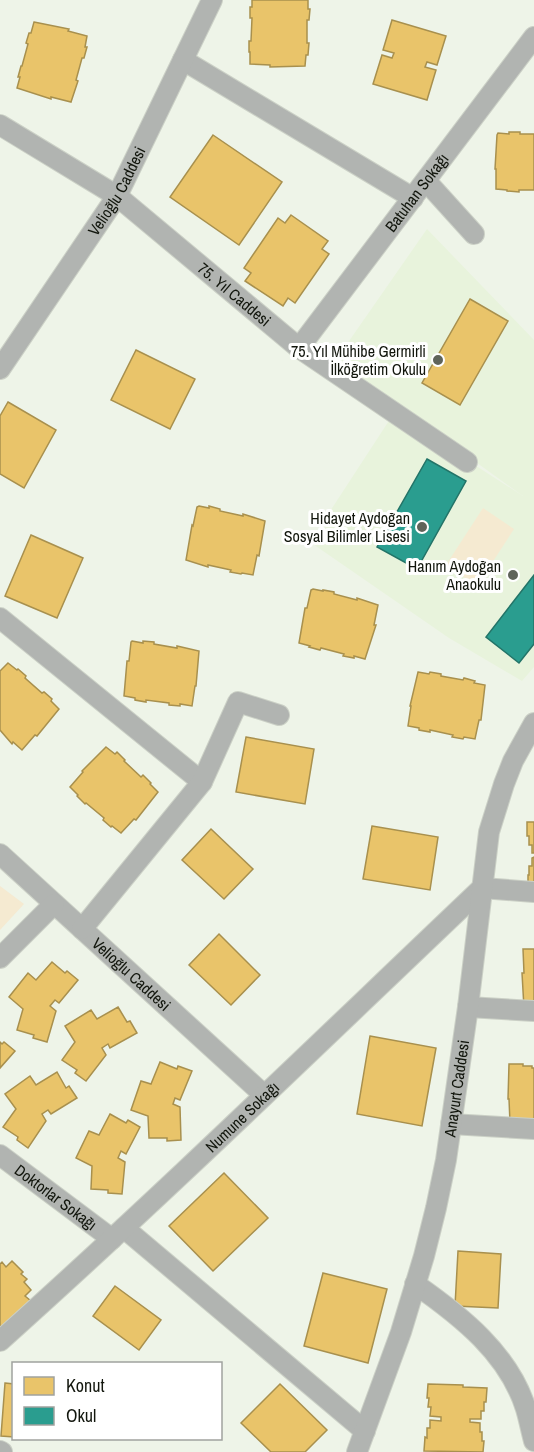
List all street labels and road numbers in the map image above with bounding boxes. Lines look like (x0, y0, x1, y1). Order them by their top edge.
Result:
street label: Velioğlu Caddesi (82, 143, 150, 240)
street label: Batuhan Sokağı (380, 149, 454, 236)
street label: 75. Yıl Caddesi (193, 257, 276, 331)
street label: Velioğlu Caddesi (87, 932, 176, 1016)
street label: Anayurt Caddesi (438, 1038, 474, 1139)
street label: Numune Sokağı (200, 1076, 284, 1157)
street label: Doktorlar Sokağı (10, 1159, 102, 1235)

